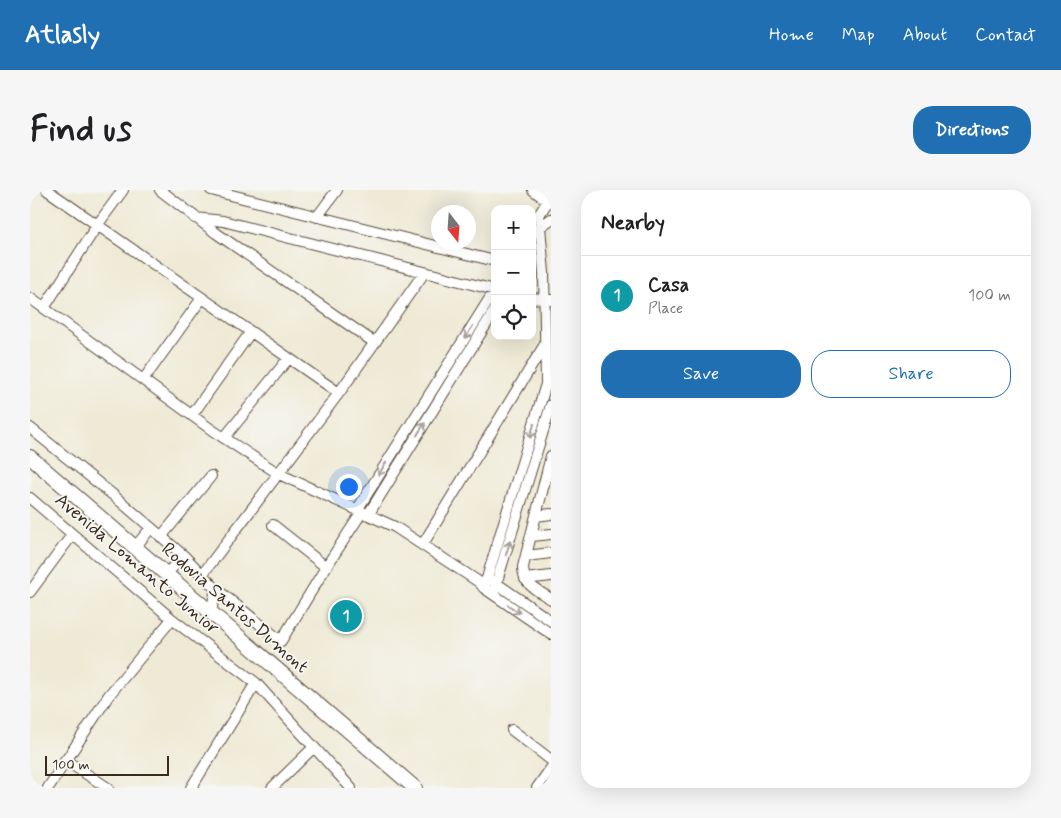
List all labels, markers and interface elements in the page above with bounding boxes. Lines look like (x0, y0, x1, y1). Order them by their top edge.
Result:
text: Atlasly (25, 20, 100, 51)
text: Home (769, 23, 814, 47)
text: Map (842, 23, 875, 47)
text: About (903, 23, 947, 47)
text: Contact (975, 23, 1036, 47)
button: Directions (913, 106, 1031, 154)
text: Find us (30, 107, 132, 153)
north arrow (431, 205, 476, 250)
map controls (491, 205, 536, 340)
button: + (491, 205, 536, 250)
text: Nearby (601, 209, 665, 237)
button: − (491, 250, 536, 295)
text: Casa (648, 273, 689, 298)
text: 1 (613, 285, 621, 306)
text: 100 m (968, 285, 1011, 306)
button: locate (491, 295, 536, 340)
text: Place (648, 298, 683, 319)
one-way arrow (463, 324, 473, 338)
button: Save (601, 350, 801, 398)
button: Share (811, 350, 1011, 398)
one-way arrow (417, 422, 427, 436)
one-way arrow (527, 423, 536, 438)
one-way arrow (377, 462, 387, 476)
your location (336, 474, 362, 500)
street label: Avenida Lomanto Junior (49, 488, 225, 640)
street label: Rodovia Santos Dumont (156, 537, 314, 679)
one-way arrow (504, 540, 514, 556)
pin: 1 (330, 597, 362, 635)
one-way arrow (507, 604, 521, 614)
scale bar (45, 753, 169, 776)
text: 100 m (52, 756, 90, 774)

